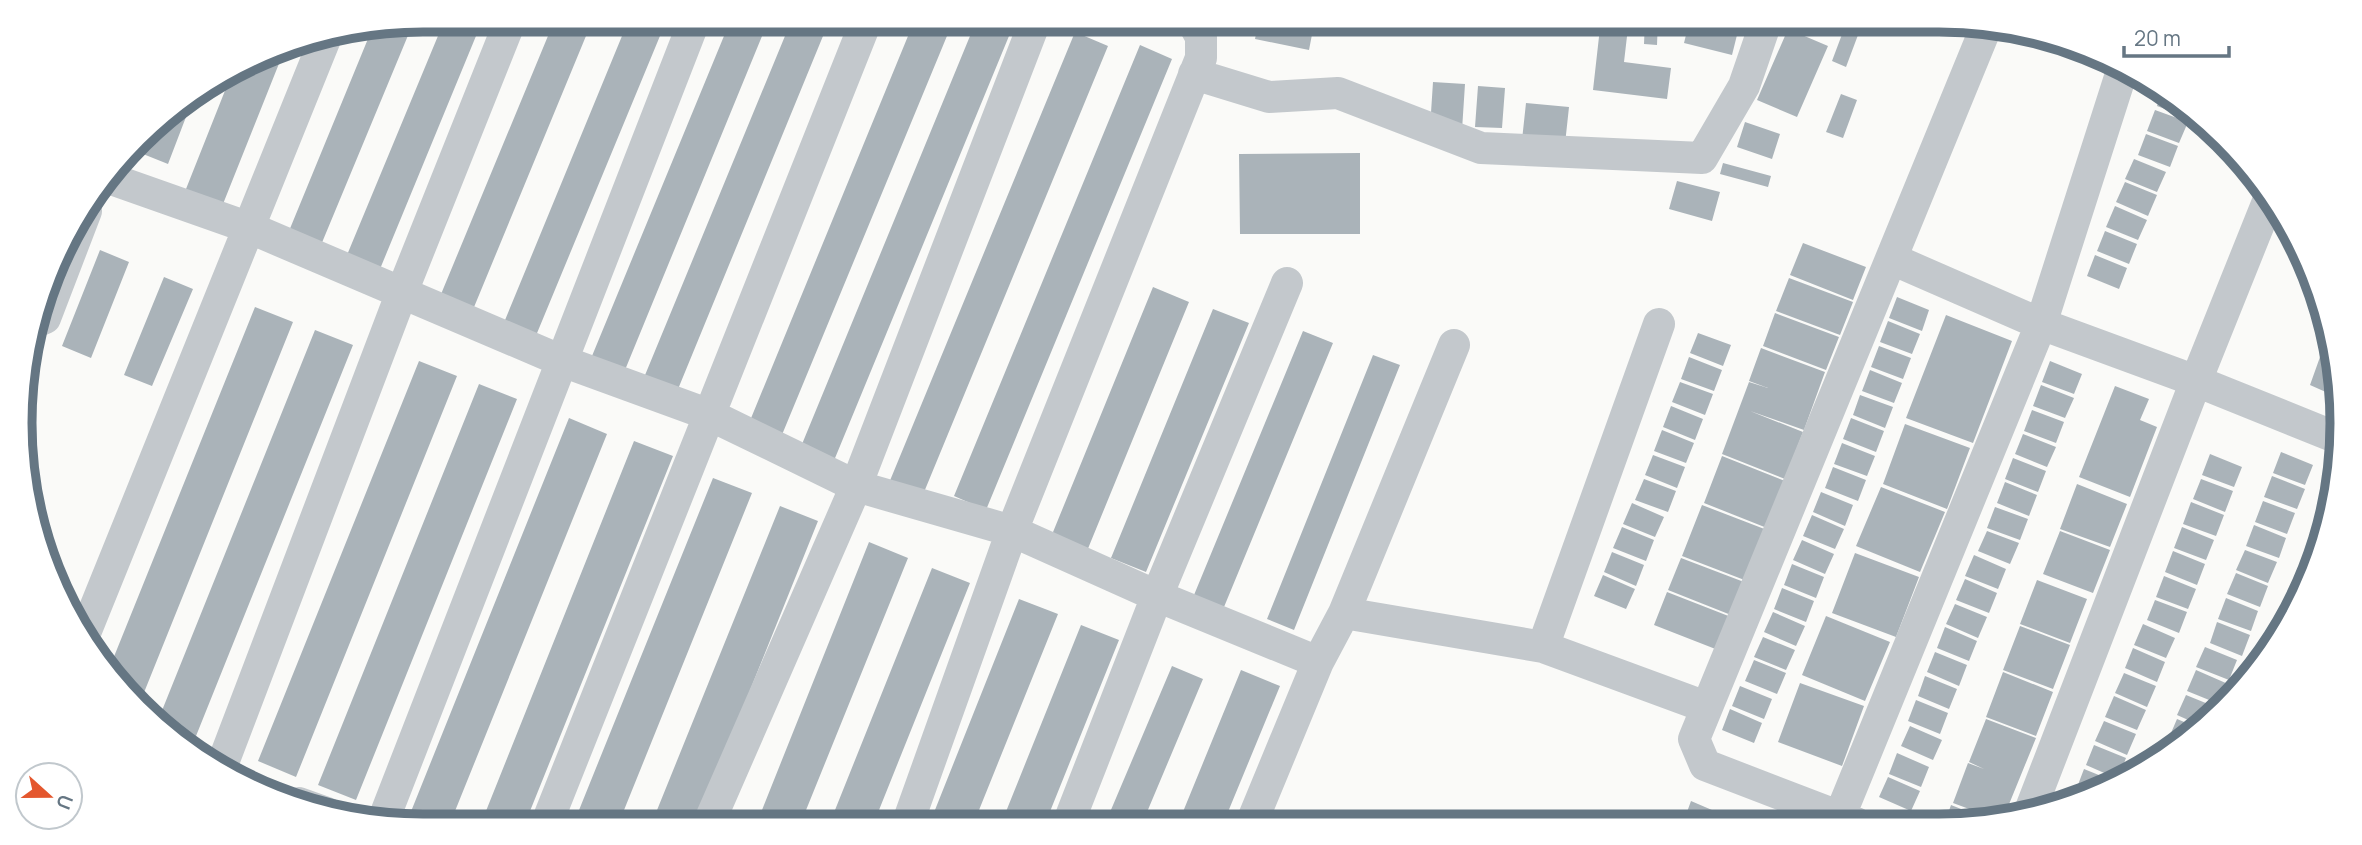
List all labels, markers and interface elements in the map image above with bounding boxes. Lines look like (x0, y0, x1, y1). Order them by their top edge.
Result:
scale bar (2124, 14, 2229, 58)
text: 20 m (2134, 24, 2181, 52)
north arrow (14, 761, 84, 831)
text: U (50, 791, 79, 813)

